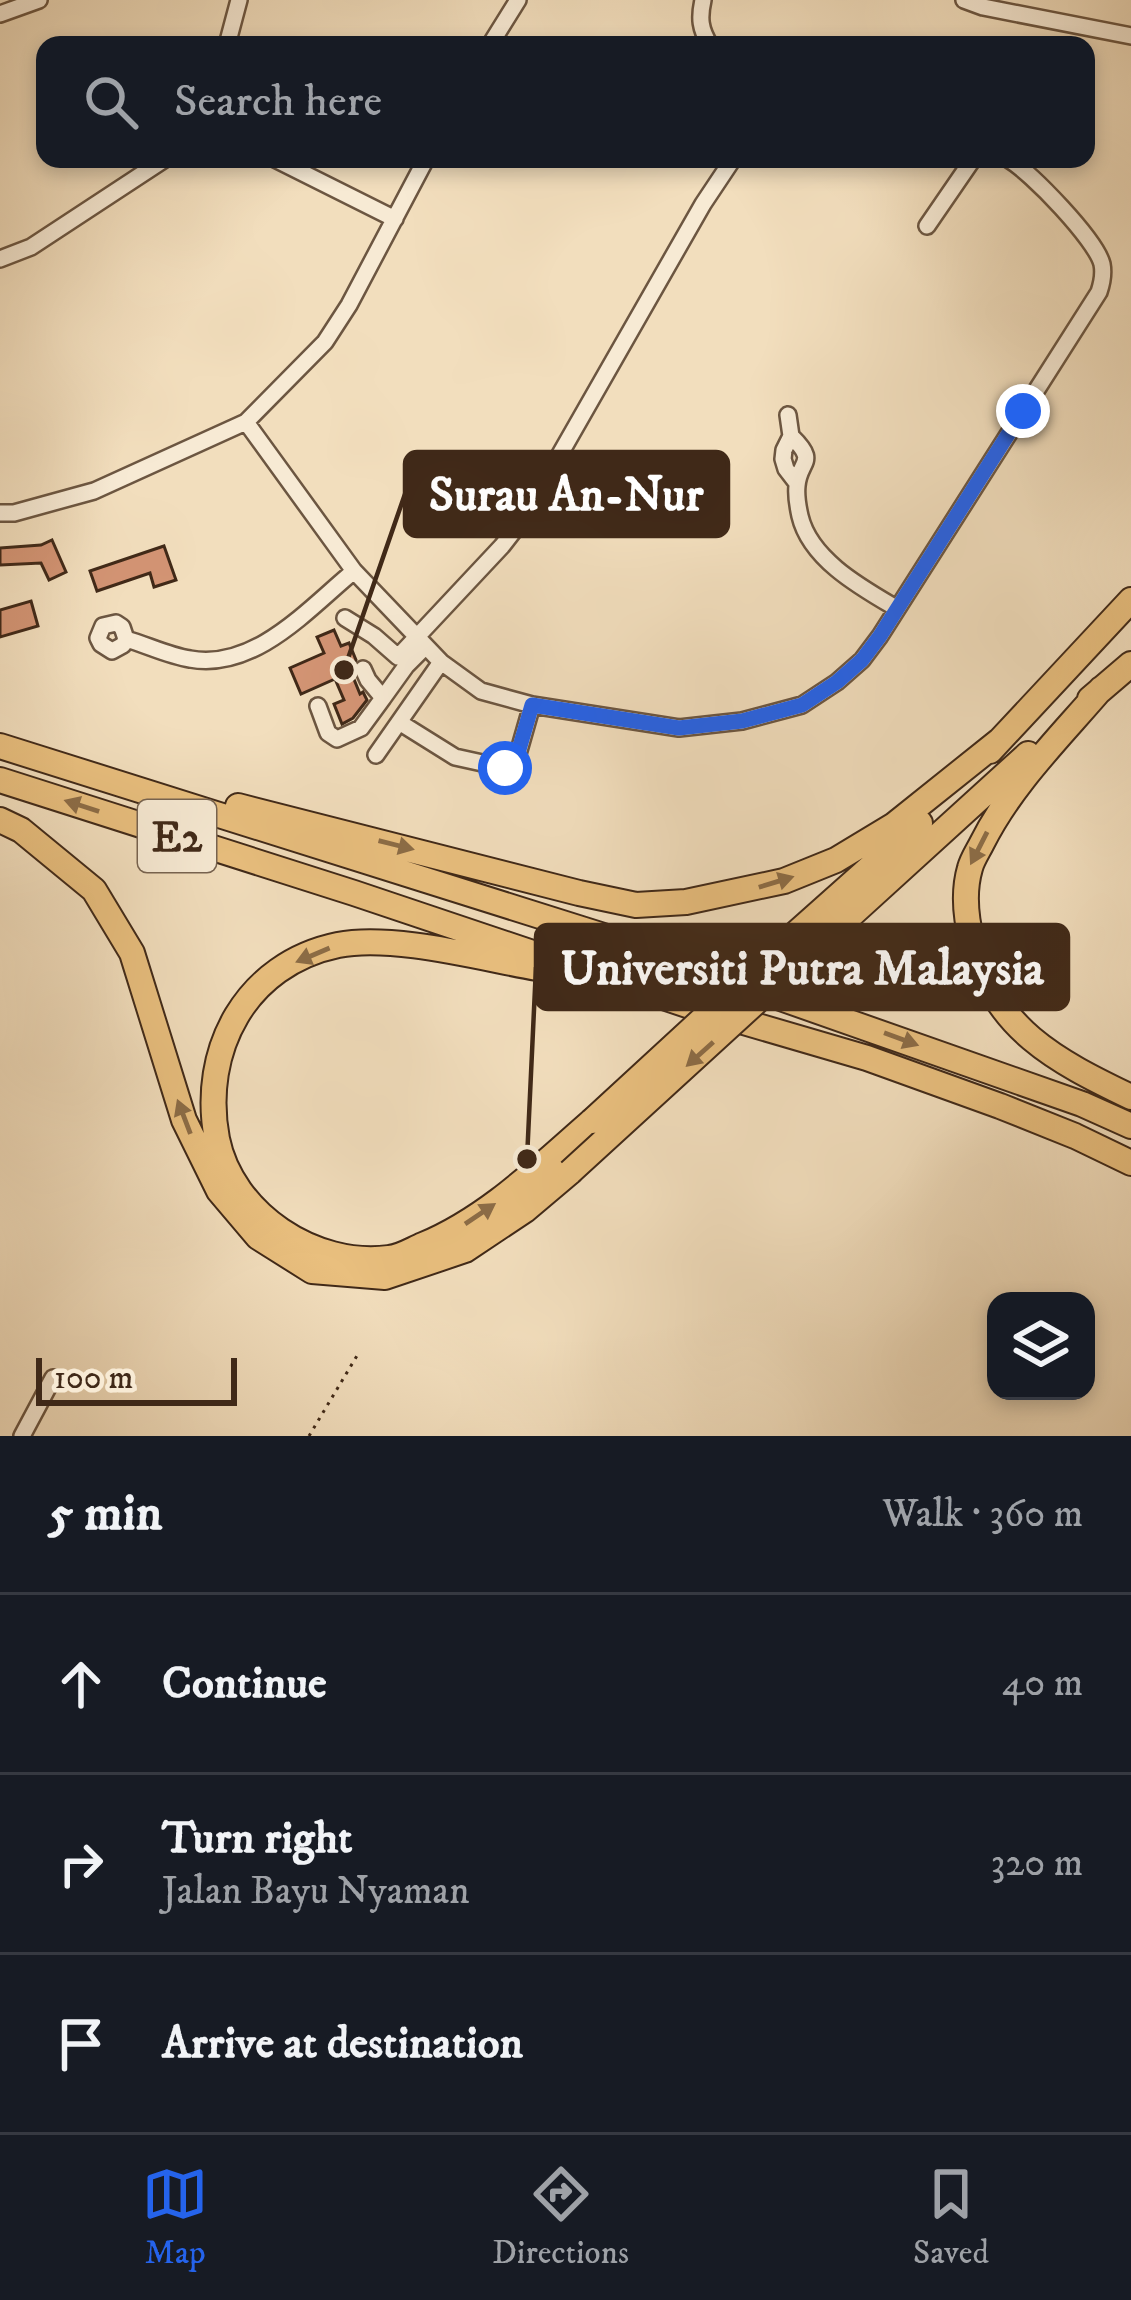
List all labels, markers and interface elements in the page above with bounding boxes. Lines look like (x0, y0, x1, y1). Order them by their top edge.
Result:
search box (36, 36, 1095, 168)
icon: search (78, 69, 144, 135)
text: Search here (174, 74, 382, 130)
route end (996, 384, 1050, 438)
callout: Surau An-Nur (405, 452, 728, 536)
text: Surau An-Nur (429, 466, 704, 526)
route start (478, 741, 532, 795)
one-way arrow (63, 796, 100, 815)
road number: E2 (138, 800, 216, 872)
one-way arrow (970, 831, 990, 865)
one-way arrow (378, 836, 415, 855)
one-way arrow (758, 872, 795, 890)
callout: Universiti Putra Malaysia (536, 925, 1068, 1009)
text: Universiti Putra Malaysia (560, 940, 1045, 1000)
one-way arrow (295, 945, 330, 965)
one-way arrow (883, 1031, 919, 1049)
one-way arrow (685, 1039, 714, 1067)
one-way arrow (174, 1099, 193, 1135)
one-way arrow (464, 1203, 496, 1226)
map controls (987, 1292, 1095, 1400)
button: layers (987, 1292, 1095, 1400)
scale bar (36, 1352, 237, 1405)
text: 100 m (54, 1358, 133, 1399)
text: 5 min (48, 1482, 162, 1546)
text: Walk · 360 m (882, 1490, 1083, 1539)
icon: ahead (48, 1651, 114, 1717)
text: Continue (162, 1656, 327, 1712)
text: 40 m (1002, 1659, 1083, 1708)
text: Turn right (162, 1811, 352, 1867)
icon: right (48, 1831, 114, 1897)
text: 320 m (991, 1839, 1083, 1888)
text: Jalan Bayu Nyaman (162, 1867, 470, 1916)
icon: arrive (48, 2011, 114, 2077)
text: Arrive at destination (162, 2016, 523, 2072)
tab: Map (142, 2161, 208, 2274)
tab: Directions (492, 2161, 629, 2274)
tab: Saved (913, 2161, 989, 2274)

